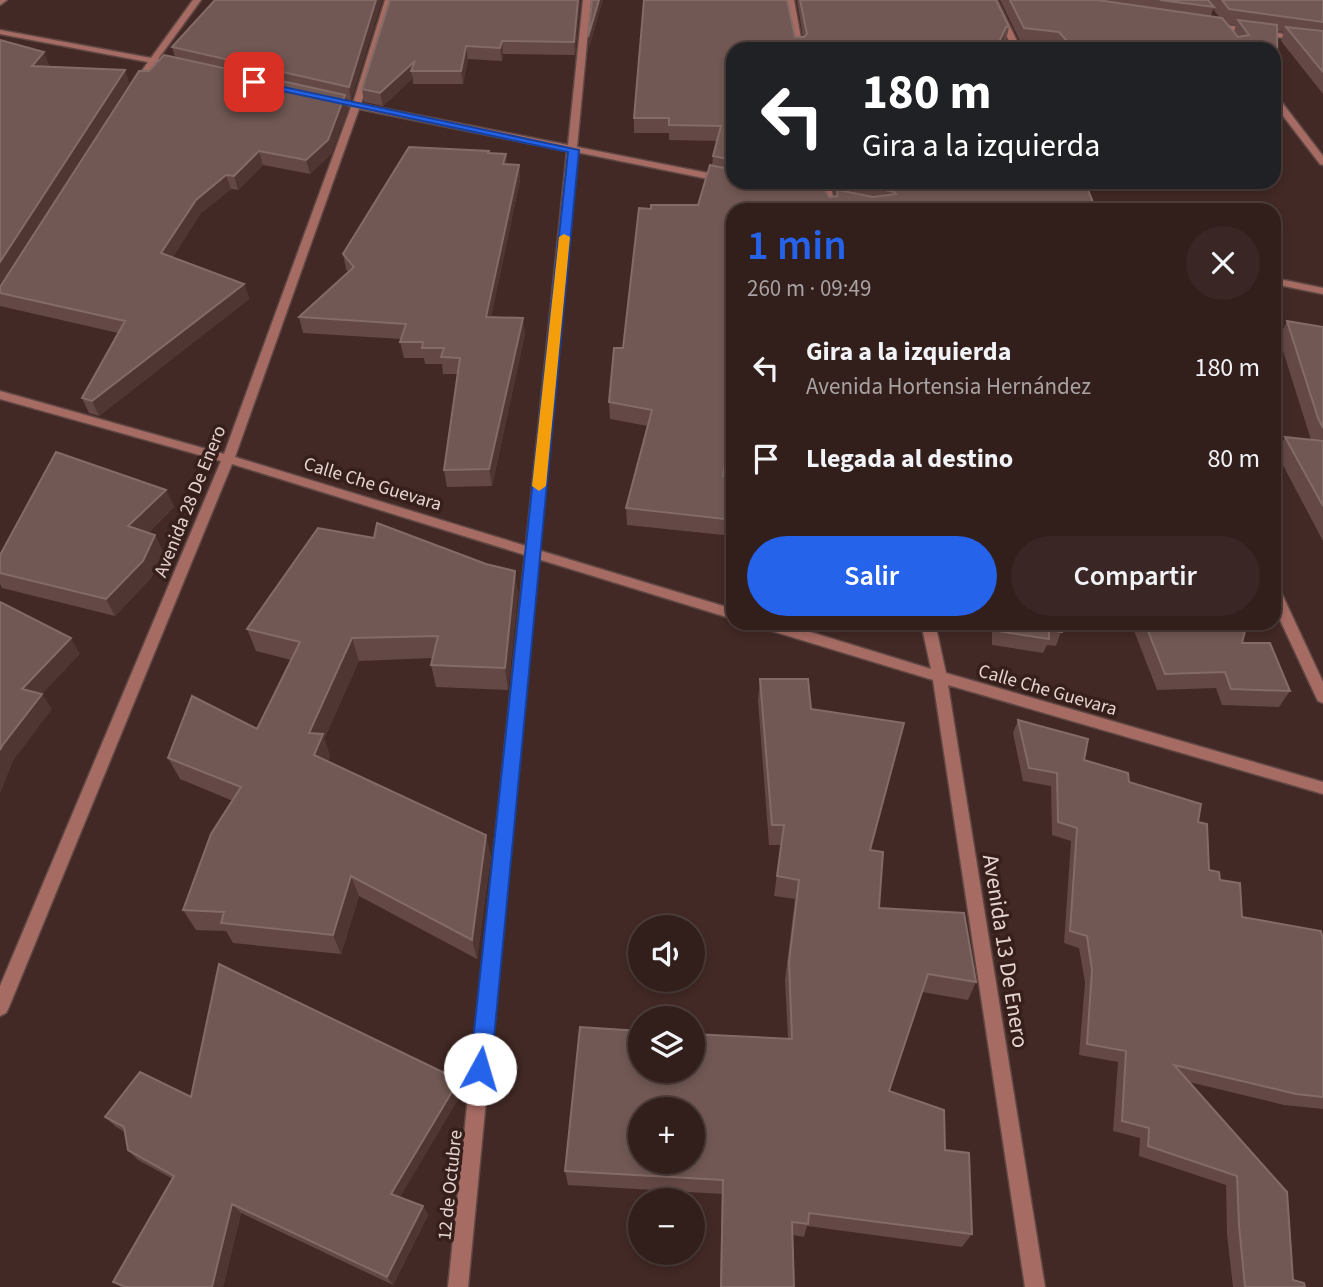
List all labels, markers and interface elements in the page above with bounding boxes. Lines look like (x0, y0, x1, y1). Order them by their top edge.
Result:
pin (224, 52, 284, 112)
text: 180 m (862, 58, 991, 128)
icon: arrive (235, 63, 273, 101)
icon: left (747, 70, 838, 161)
text: Gira a la izquierda (862, 123, 1100, 169)
text: 1 min (747, 216, 847, 276)
button: close (1186, 226, 1260, 300)
text: 260 m · 09:49 (747, 272, 871, 305)
text: Gira a la izquierda (806, 333, 1011, 370)
icon: left (747, 349, 785, 387)
text: 180 m (1194, 349, 1260, 386)
text: Avenida Hortensia Hernández (806, 370, 1091, 403)
street label: Avenida 28 De Enero (148, 422, 233, 582)
icon: arrive (747, 440, 785, 478)
text: Llegada al destino (806, 440, 1013, 477)
text: 80 m (1207, 440, 1260, 477)
street label: Calle Che Guevara (300, 451, 445, 518)
button: Salir (747, 536, 997, 616)
button: Compartir (1011, 536, 1260, 616)
street label: Calle Che Guevara (975, 658, 1120, 723)
street label: Avenida 13 De Enero (974, 852, 1037, 1050)
map controls (628, 915, 705, 1265)
button: sound (628, 915, 705, 992)
button: layers (628, 1006, 705, 1083)
position arrow (443, 1032, 517, 1106)
button: + (628, 1097, 705, 1174)
street label: 12 de Octubre (431, 1129, 470, 1242)
button: − (628, 1188, 705, 1265)

